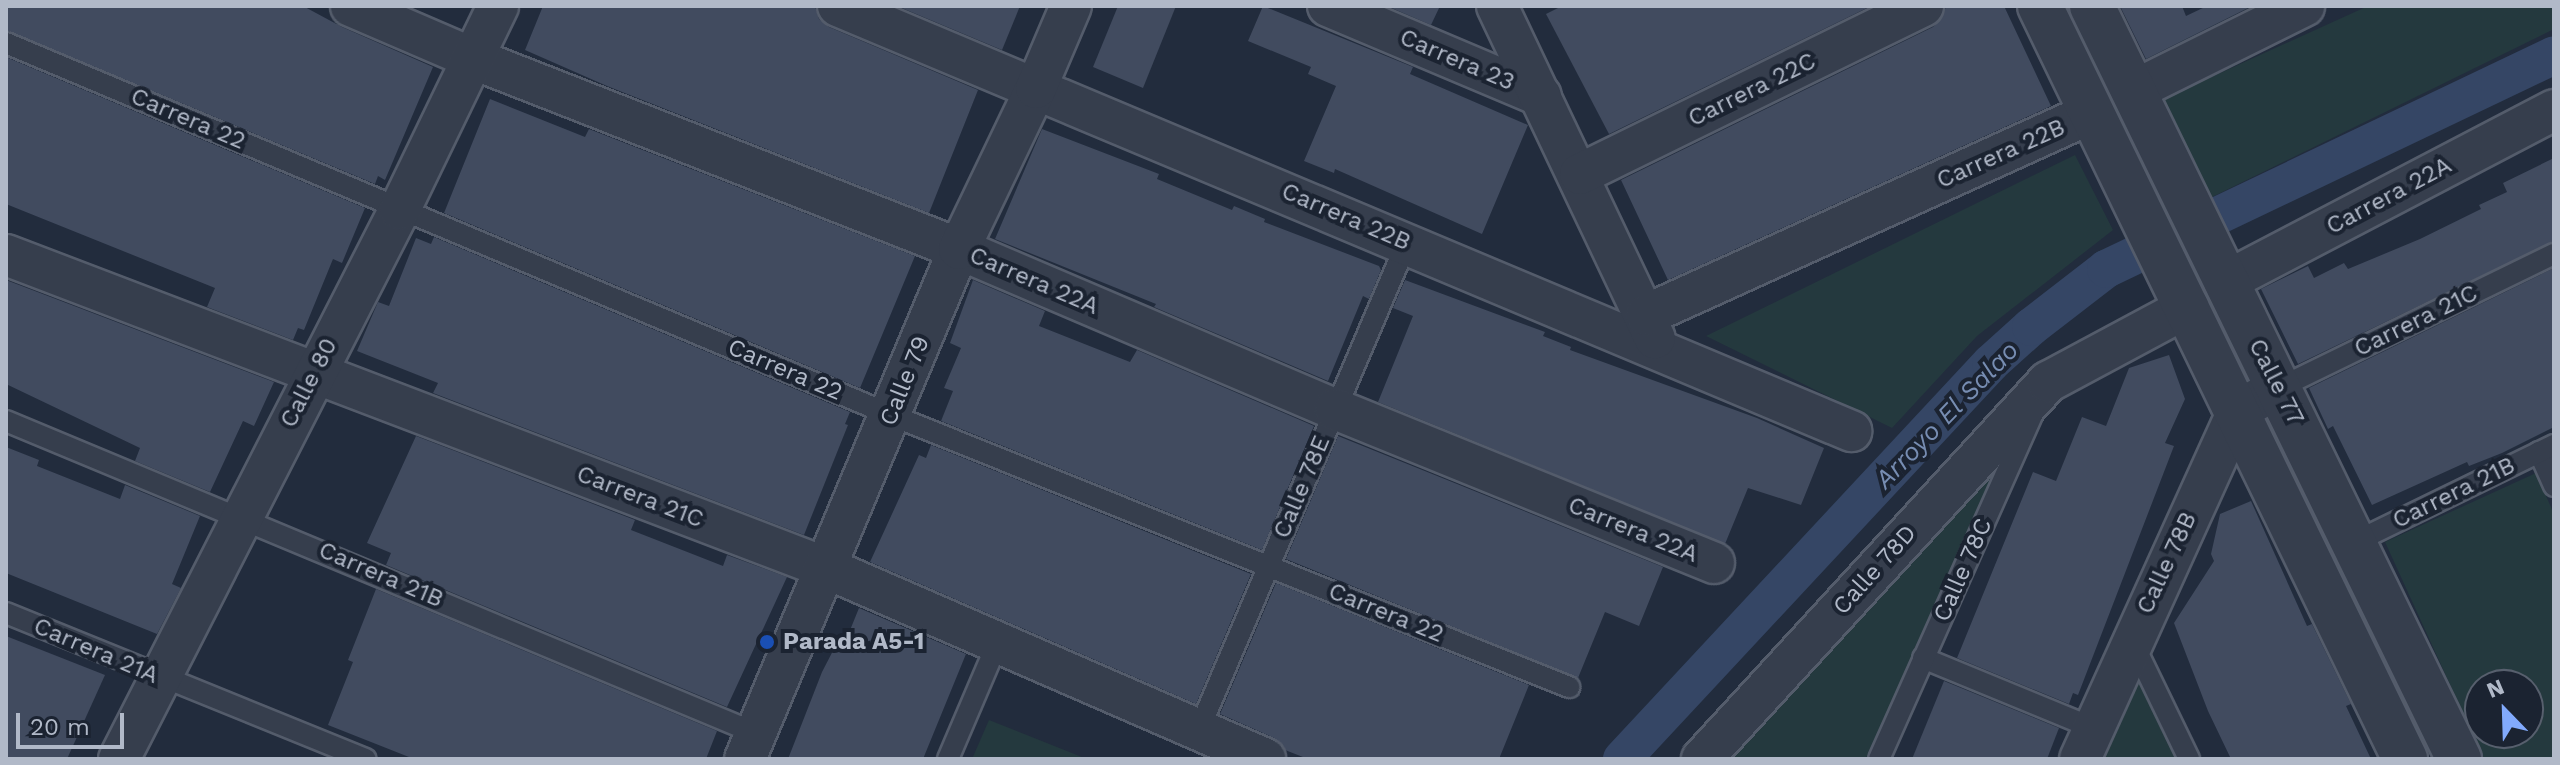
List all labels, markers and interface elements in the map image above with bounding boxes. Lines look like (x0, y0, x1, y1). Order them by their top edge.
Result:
street label: Carrera 23 (1395, 23, 1519, 97)
street label: Carrera 22C (1683, 47, 1821, 133)
street label: Carrera 22 (126, 82, 250, 156)
street label: Carrera 22B (1932, 113, 2070, 195)
street label: Carrera 22A (2321, 151, 2457, 241)
street label: Carrera 22B (1277, 177, 1415, 257)
street label: Carrera 22A (965, 241, 1103, 321)
street label: Carrera 21C (2349, 279, 2483, 363)
street label: Calle 79 (874, 332, 936, 430)
street label: Calle 80 (274, 333, 344, 433)
street label: Carrera 22 (723, 333, 847, 407)
water label: Arroyo El Salao (1868, 334, 2026, 496)
street label: Calle 77 (2242, 334, 2310, 430)
street label: Calle 78E (1267, 431, 1337, 543)
street label: Carrera 21B (2388, 451, 2520, 535)
street label: Carrera 21C (572, 460, 708, 534)
street label: Carrera 22A (1564, 491, 1702, 569)
street label: Calle 78B (2131, 507, 2203, 619)
street label: Calle 78C (1927, 513, 1999, 627)
street label: Calle 78D (1827, 519, 1923, 621)
street label: Carrera 21B (314, 536, 448, 614)
street label: Carrera 22 (1324, 577, 1448, 649)
street label: Carrera 21A (29, 612, 163, 690)
place label: Parada A5-1 (783, 628, 925, 656)
marker: Parada A5-1 (758, 633, 776, 651)
north arrow (2464, 669, 2544, 749)
text: N (2483, 674, 2508, 703)
scale bar (20, 697, 128, 747)
text: 20 m (30, 713, 90, 741)

